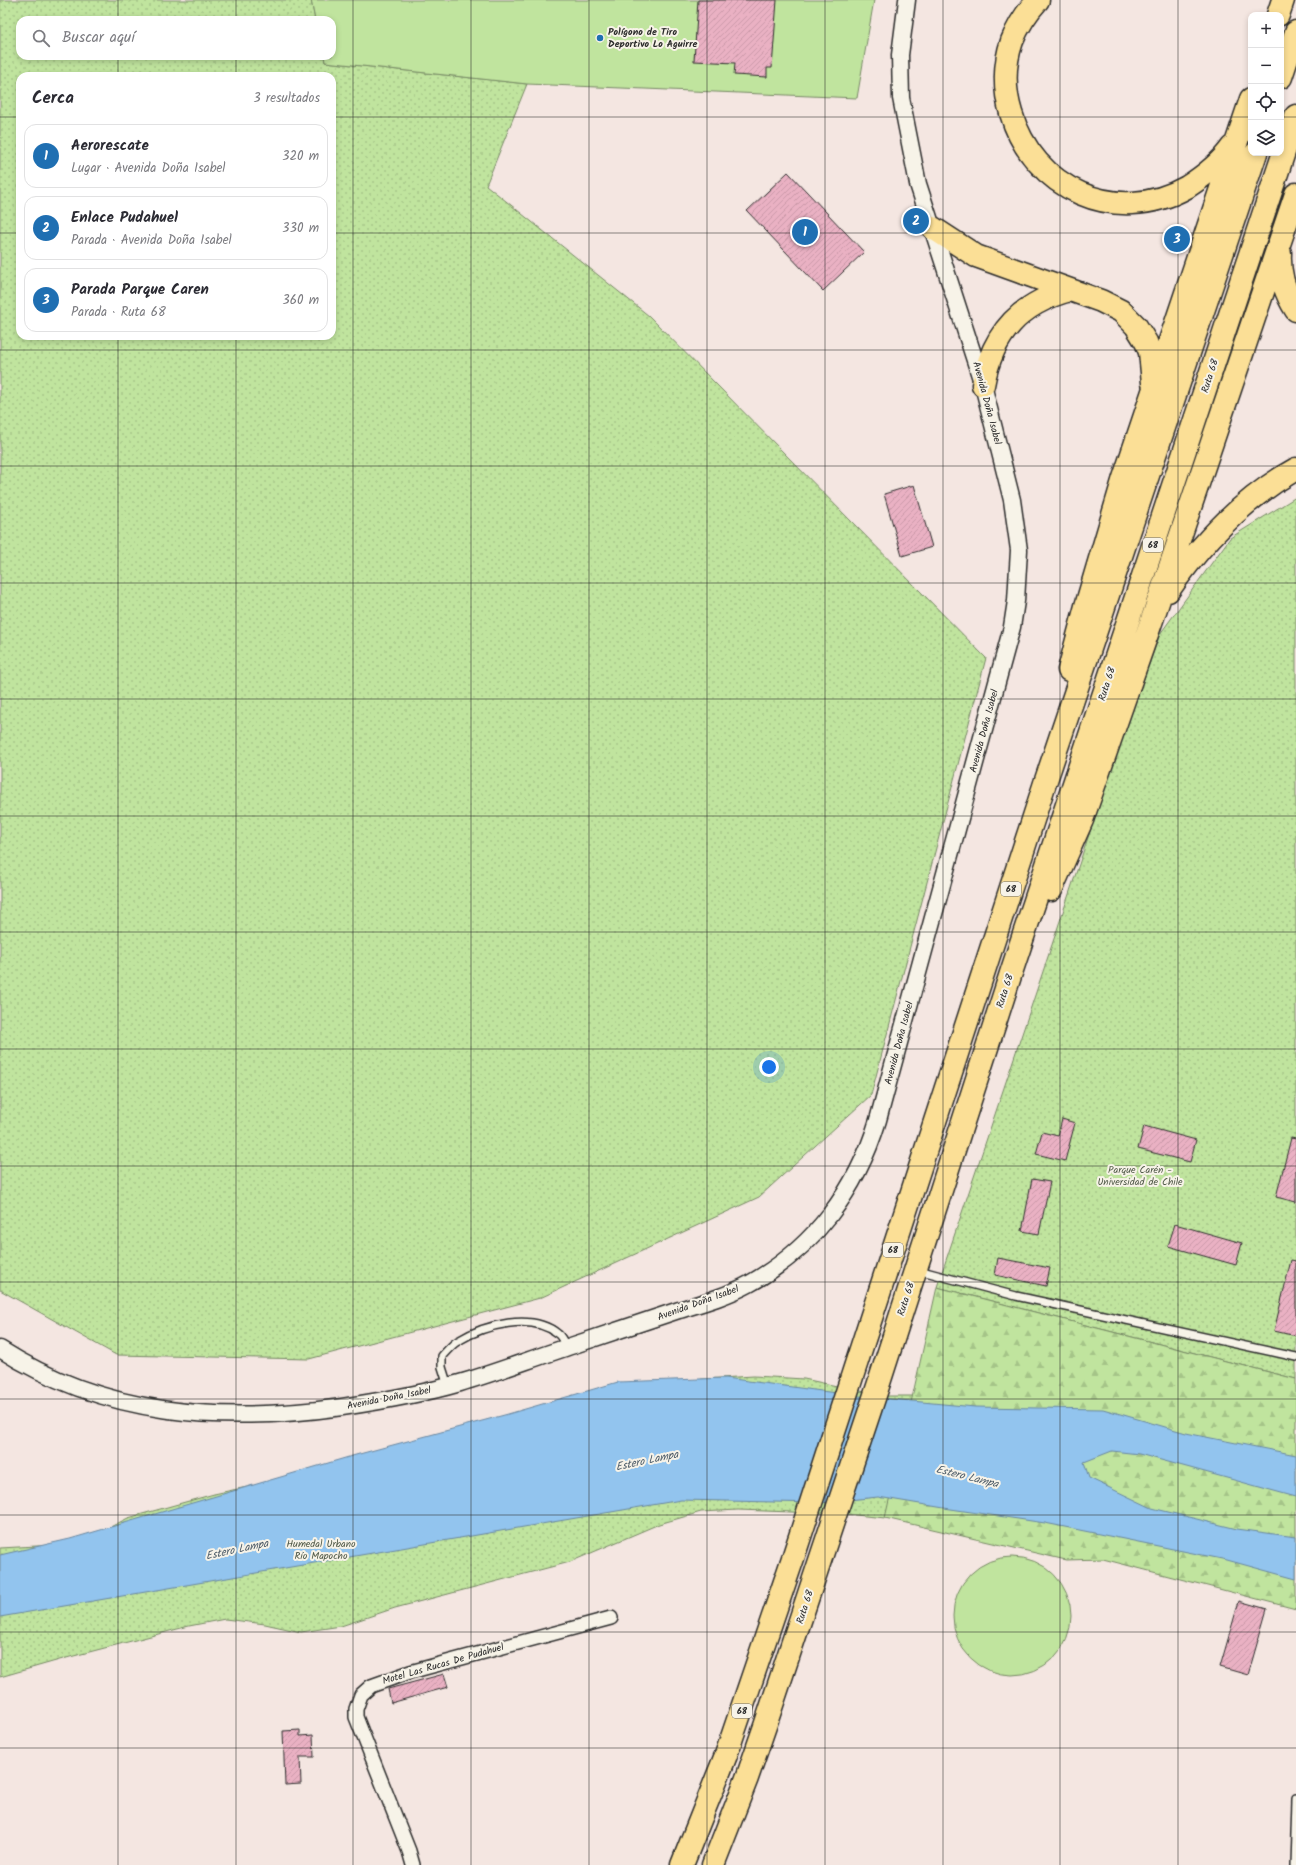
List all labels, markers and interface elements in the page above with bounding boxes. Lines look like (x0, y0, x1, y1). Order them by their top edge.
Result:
map controls (1248, 12, 1284, 156)
button: + (1248, 12, 1284, 48)
search box (16, 16, 336, 60)
place label: Polígono de Tiro Deportivo Lo Aguirre (608, 24, 698, 52)
text: Buscar aquí (62, 26, 135, 50)
icon: search (30, 27, 52, 49)
marker: Polígono de Tiro Deportivo Lo Aguirre (595, 33, 605, 43)
button: − (1248, 48, 1284, 84)
button: locate (1248, 84, 1284, 120)
text: Cerca (32, 85, 74, 112)
text: 3 resultados (253, 88, 320, 109)
button: layers (1248, 120, 1284, 156)
text: Aerorescate (71, 134, 149, 158)
text: 1 (44, 146, 48, 167)
text: 320 m (282, 146, 319, 167)
text: Lugar · Avenida Doña Isabel (71, 158, 226, 179)
text: Enlace Pudahuel (71, 206, 178, 230)
pin: 2 (903, 206, 929, 236)
pin: 1 (792, 217, 818, 247)
text: 2 (42, 218, 50, 239)
text: 330 m (282, 218, 319, 239)
pin: 3 (1164, 224, 1190, 254)
text: Parada · Avenida Doña Isabel (71, 230, 232, 251)
text: Parada Parque Caren (71, 278, 209, 302)
text: 3 (42, 290, 50, 311)
text: 360 m (282, 290, 319, 311)
text: Parada · Ruta 68 (71, 302, 166, 323)
street label: Ruta 68 (1197, 356, 1223, 395)
street label: Avenida Doña Isabel (968, 360, 1006, 447)
road number: 68 (1143, 538, 1163, 552)
street label: Ruta 68 (1094, 664, 1120, 703)
street label: Avenida Doña Isabel (965, 687, 1003, 774)
road number: 68 (1001, 882, 1021, 896)
street label: Ruta 68 (992, 971, 1018, 1010)
street label: Avenida Doña Isabel (880, 999, 918, 1086)
your location (759, 1057, 779, 1077)
park label: Parque Carén - Universidad de Chile (1097, 1162, 1183, 1190)
road number: 68 (883, 1243, 903, 1257)
street label: Ruta 68 (893, 1279, 919, 1318)
street label: Avenida Doña Isabel (655, 1281, 741, 1325)
street label: Avenida Doña Isabel (346, 1382, 433, 1414)
water label: Estero Lampa (614, 1445, 681, 1476)
water label: Estero Lampa (934, 1461, 1001, 1494)
water label: Estero Lampa (204, 1534, 271, 1565)
park label: Humedal Urbano Río Mapocho (286, 1536, 356, 1564)
street label: Ruta 68 (792, 1587, 818, 1626)
street label: Motel Las Rucas De Pudahuel (380, 1639, 506, 1689)
road number: 68 (732, 1704, 752, 1718)

